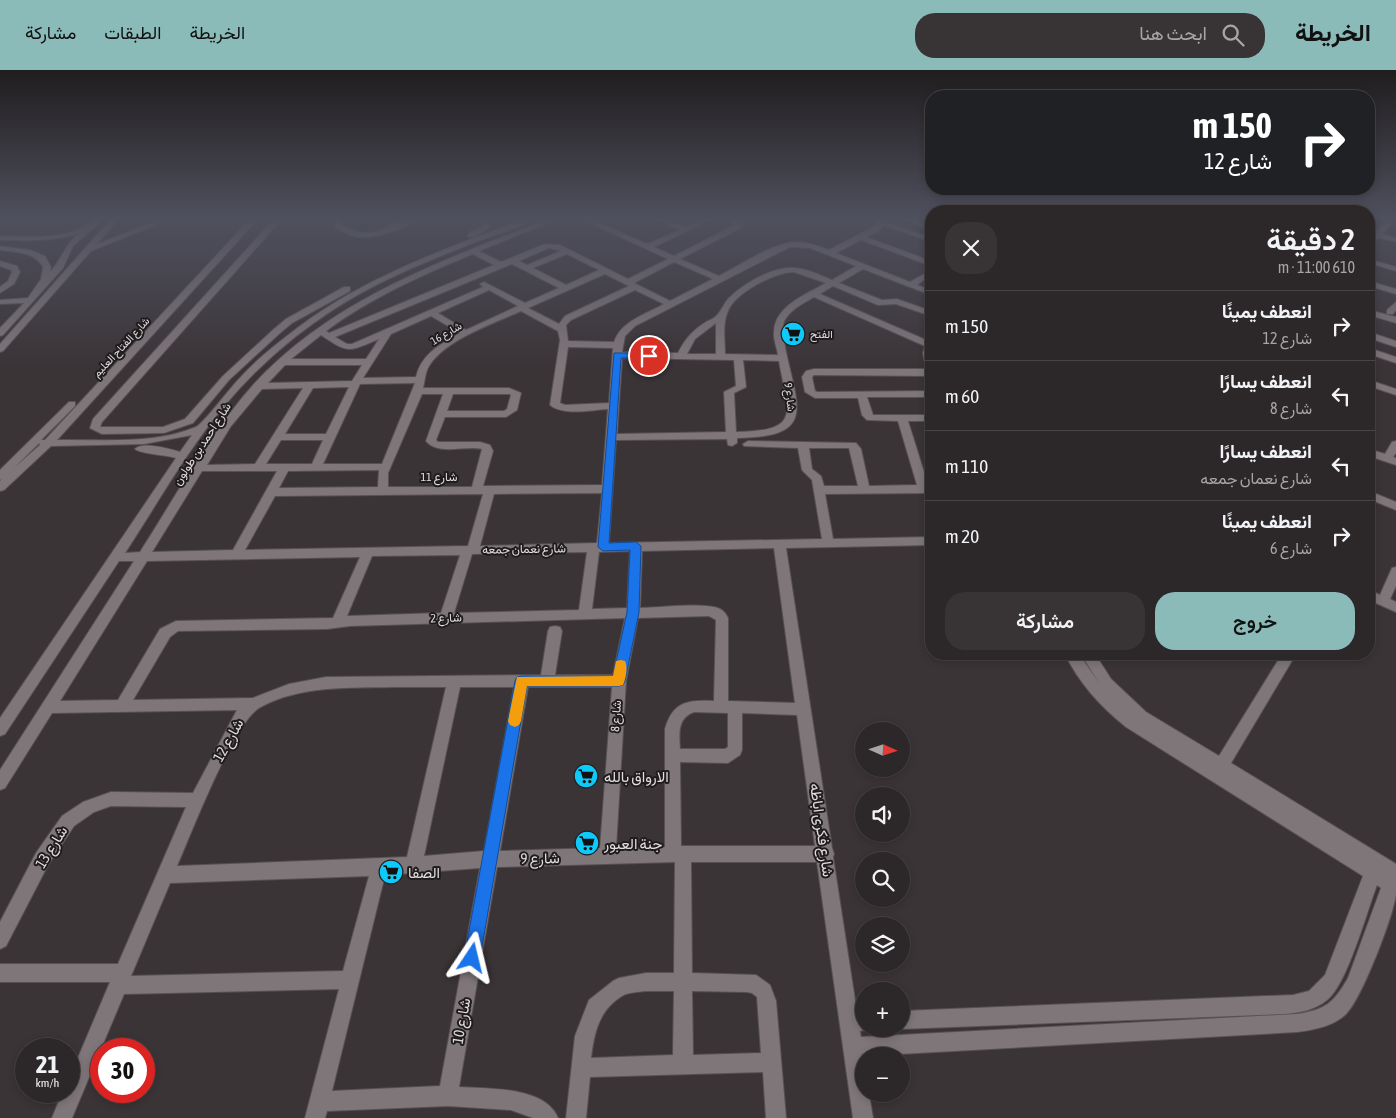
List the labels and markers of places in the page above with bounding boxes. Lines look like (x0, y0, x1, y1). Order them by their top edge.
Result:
supermarket icon: الفتح (780, 321, 806, 347)
place label: الفتح (810, 328, 833, 342)
pin (628, 335, 670, 377)
supermarket icon: الارواق بالله (573, 763, 599, 789)
place label: الارواق بالله (604, 768, 669, 786)
supermarket icon: جنة العبور (574, 830, 600, 856)
place label: جنة العبور (603, 835, 662, 853)
supermarket icon: الصفا (378, 859, 404, 885)
place label: الصفا (408, 864, 440, 881)

